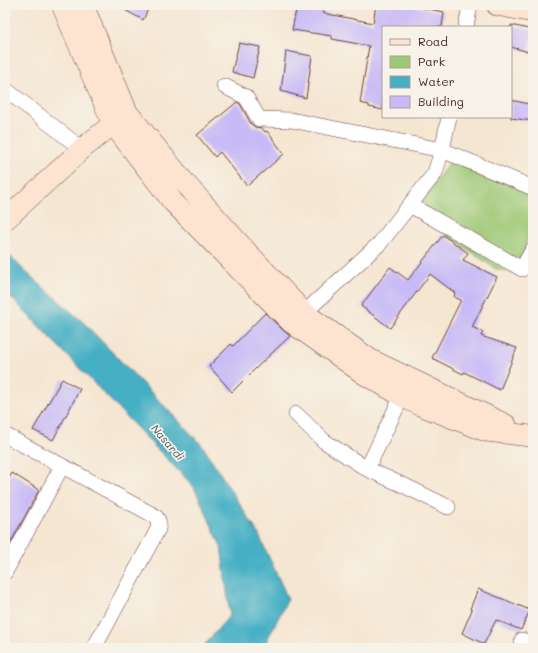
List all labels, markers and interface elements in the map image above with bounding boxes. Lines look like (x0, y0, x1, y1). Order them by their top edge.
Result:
legend (382, 26, 512, 118)
text: Road (418, 33, 448, 49)
text: Park (418, 53, 445, 69)
text: Water (418, 73, 455, 89)
text: Building (418, 93, 464, 109)
water label: Nasardi (148, 421, 188, 464)

